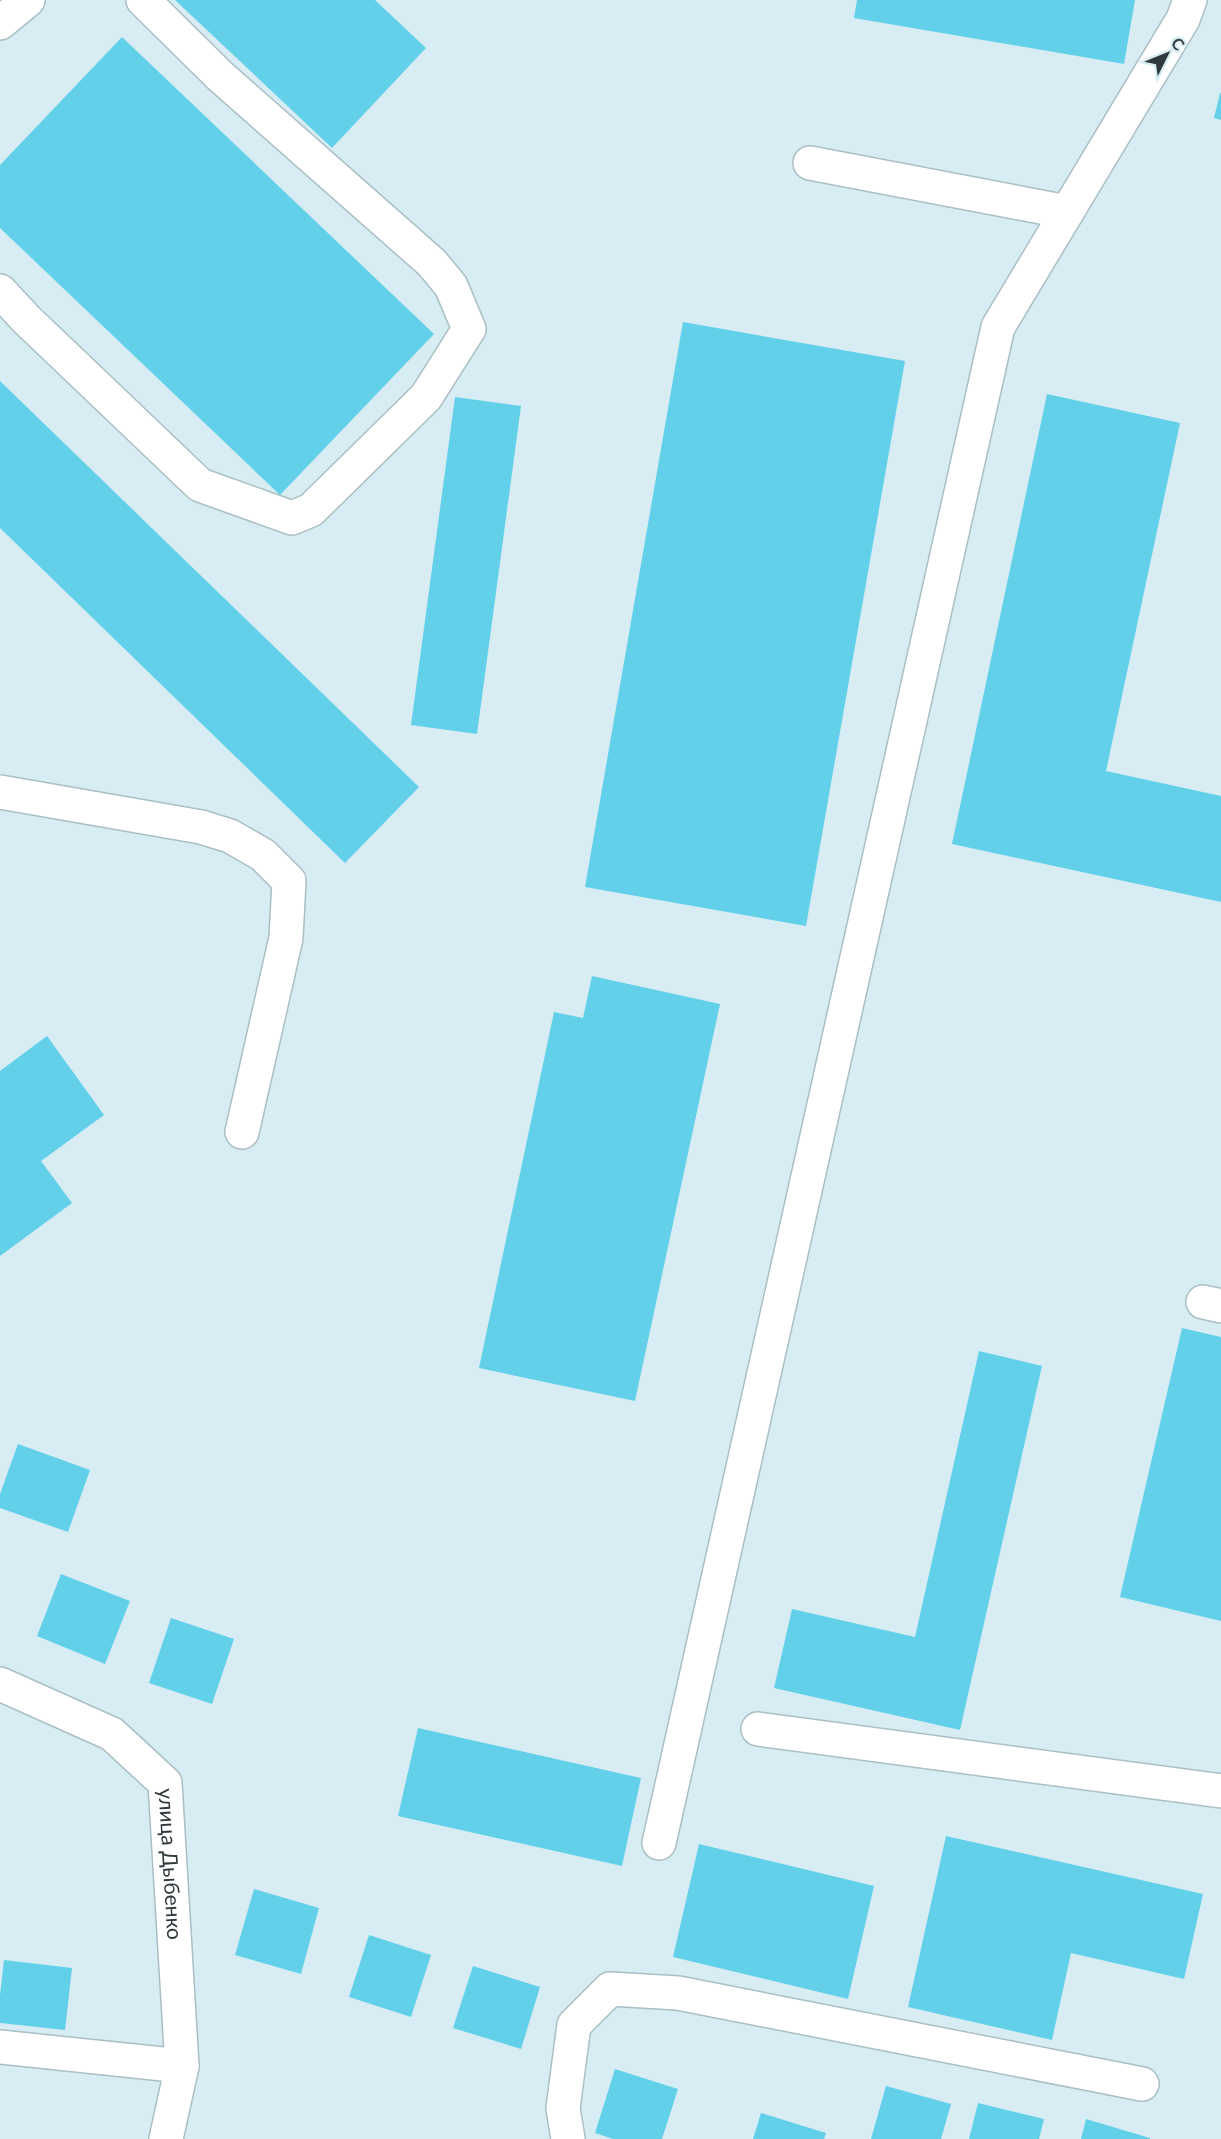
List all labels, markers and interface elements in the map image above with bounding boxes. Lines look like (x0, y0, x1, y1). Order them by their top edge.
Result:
north arrow (1137, 24, 1197, 84)
text: С (1168, 33, 1189, 54)
street label: улица Дыбенко (154, 1787, 188, 1941)

